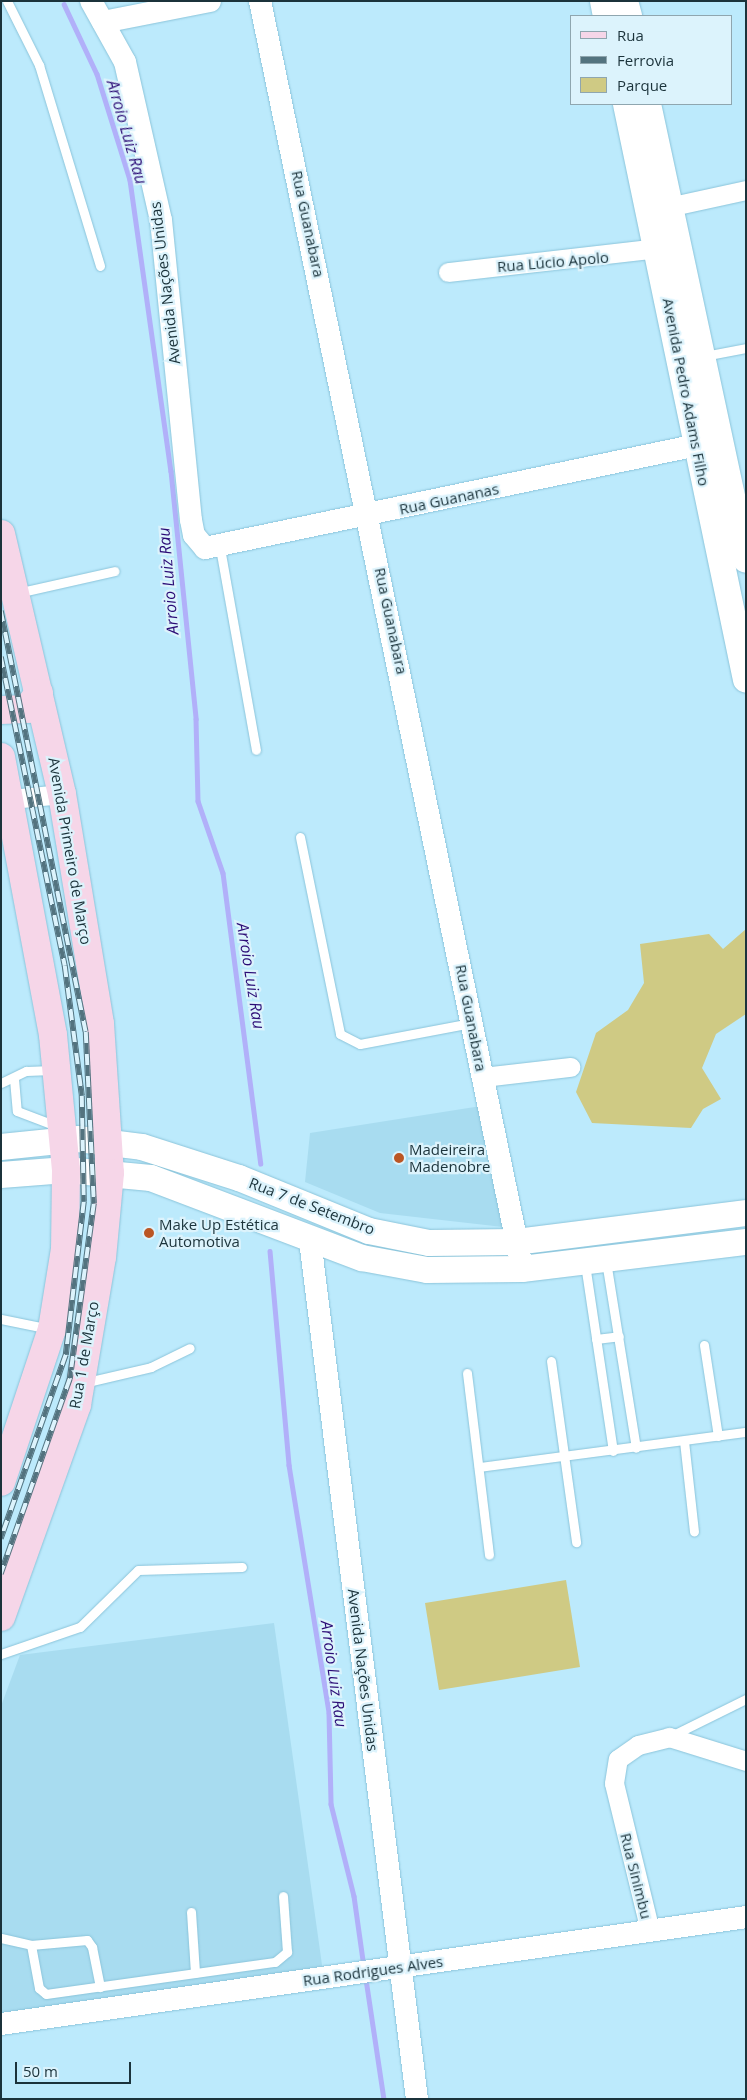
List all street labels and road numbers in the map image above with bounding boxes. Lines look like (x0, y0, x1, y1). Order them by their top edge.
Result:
street label: Rua Guanabara (288, 169, 328, 279)
street label: Avenida Nações Unidas (146, 201, 184, 365)
street label: Rua Lúcio Apolo (496, 248, 610, 276)
street label: Avenida Pedro Adams Filho (659, 297, 713, 487)
street label: Rua Guananas (398, 480, 500, 518)
street label: Rua Guanabara (371, 566, 411, 676)
street label: Avenida Primeiro de Março (45, 756, 95, 946)
street label: Rua Guanabara (452, 963, 490, 1073)
street label: Rua 7 de Setembro (247, 1174, 377, 1238)
street label: Rua 1 de Março (66, 1300, 102, 1410)
street label: Avenida Nações Unidas (344, 1588, 382, 1752)
street label: Rua Sinimbu (617, 1831, 655, 1921)
street label: Rua Rodrigues Alves (302, 1952, 444, 1990)

